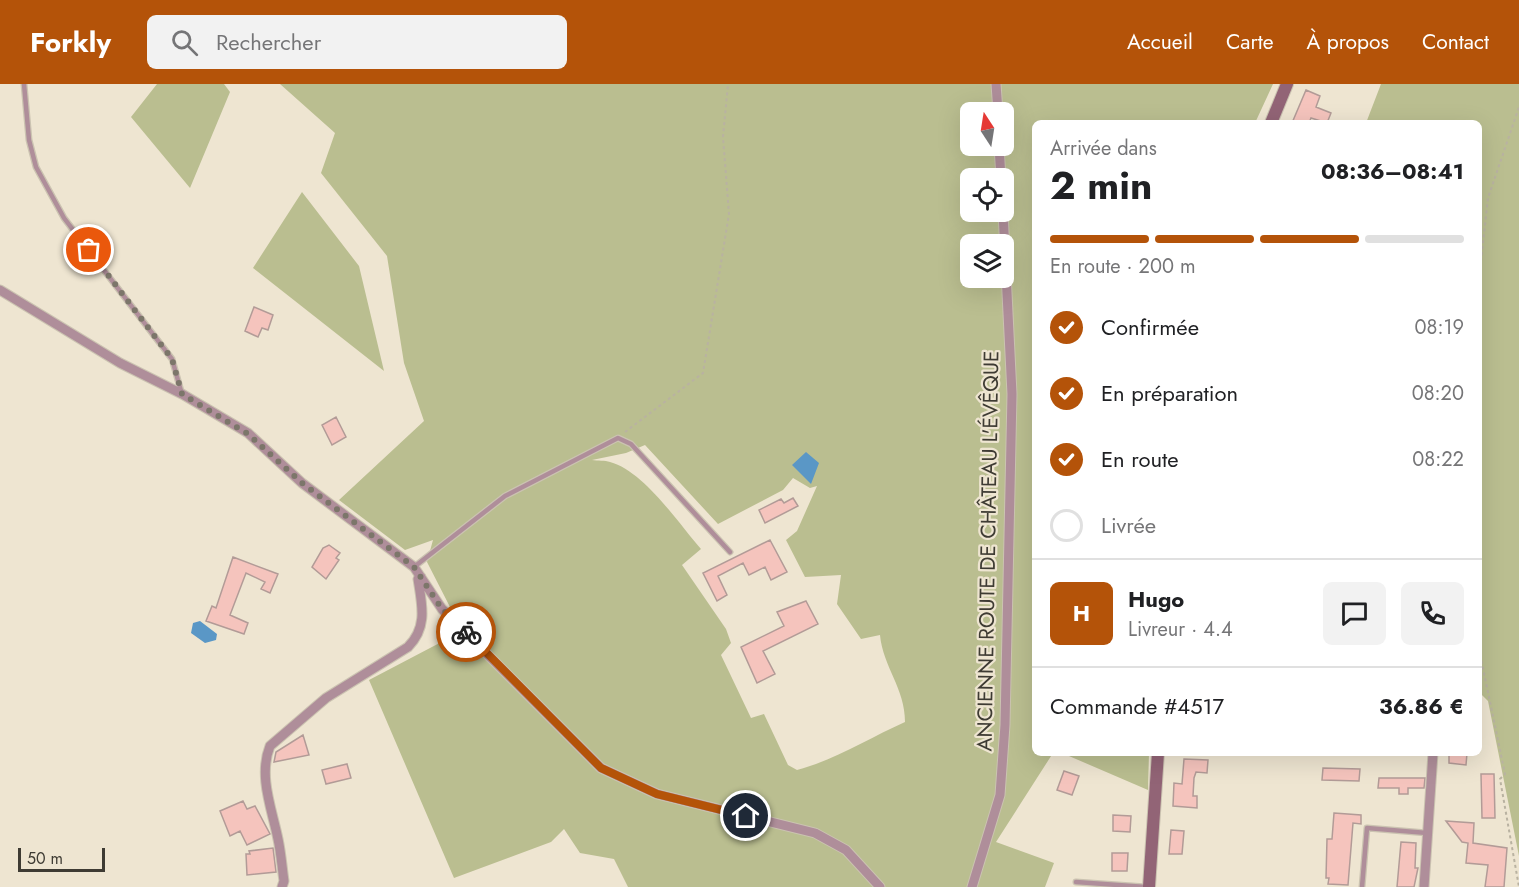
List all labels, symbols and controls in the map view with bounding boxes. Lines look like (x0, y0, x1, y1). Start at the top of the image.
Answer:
search box (147, 15, 567, 69)
text: Forkly (30, 22, 111, 63)
icon: search (168, 26, 201, 59)
text: Rechercher (216, 26, 321, 58)
text: Accueil (1127, 27, 1193, 57)
text: Carte (1226, 27, 1274, 57)
text: À propos (1307, 27, 1389, 57)
text: Contact (1422, 27, 1489, 57)
north arrow (960, 102, 1014, 156)
map controls (960, 102, 1014, 288)
text: Arrivée dans (1050, 134, 1157, 163)
text: 08:36–08:41 (1321, 155, 1464, 187)
text: 2 min (1050, 157, 1152, 214)
button: locate (960, 168, 1014, 222)
pin (63, 224, 114, 275)
icon: bag (72, 233, 105, 266)
button: layers (960, 234, 1014, 288)
text: En route · 200 m (1050, 252, 1196, 281)
icon: check (1050, 311, 1083, 344)
text: Confirmée (1101, 311, 1199, 343)
text: 08:19 (1415, 313, 1464, 342)
street label: ANCIENNE ROUTE DE CHÂTEAU L'ÉVÊQUE (970, 350, 1006, 752)
icon: check (1050, 377, 1083, 410)
text: En préparation (1101, 377, 1238, 409)
text: 08:20 (1412, 379, 1464, 408)
icon: check (1050, 443, 1083, 476)
text: En route (1101, 443, 1179, 475)
text: 08:22 (1412, 445, 1464, 474)
text: Livrée (1101, 509, 1156, 541)
button: chat (1323, 582, 1386, 645)
button: phone (1401, 582, 1464, 645)
text: Hugo (1128, 583, 1184, 615)
text: H (1073, 597, 1090, 629)
courier (436, 602, 496, 662)
text: Livreur · 4.4 (1128, 615, 1233, 644)
icon: bike (450, 616, 483, 649)
text: Commande #4517 (1050, 690, 1224, 722)
text: 36.86 € (1379, 690, 1464, 722)
pin (720, 790, 771, 841)
icon: home (729, 799, 762, 832)
scale bar (18, 845, 105, 872)
text: 50 m (27, 847, 63, 870)

